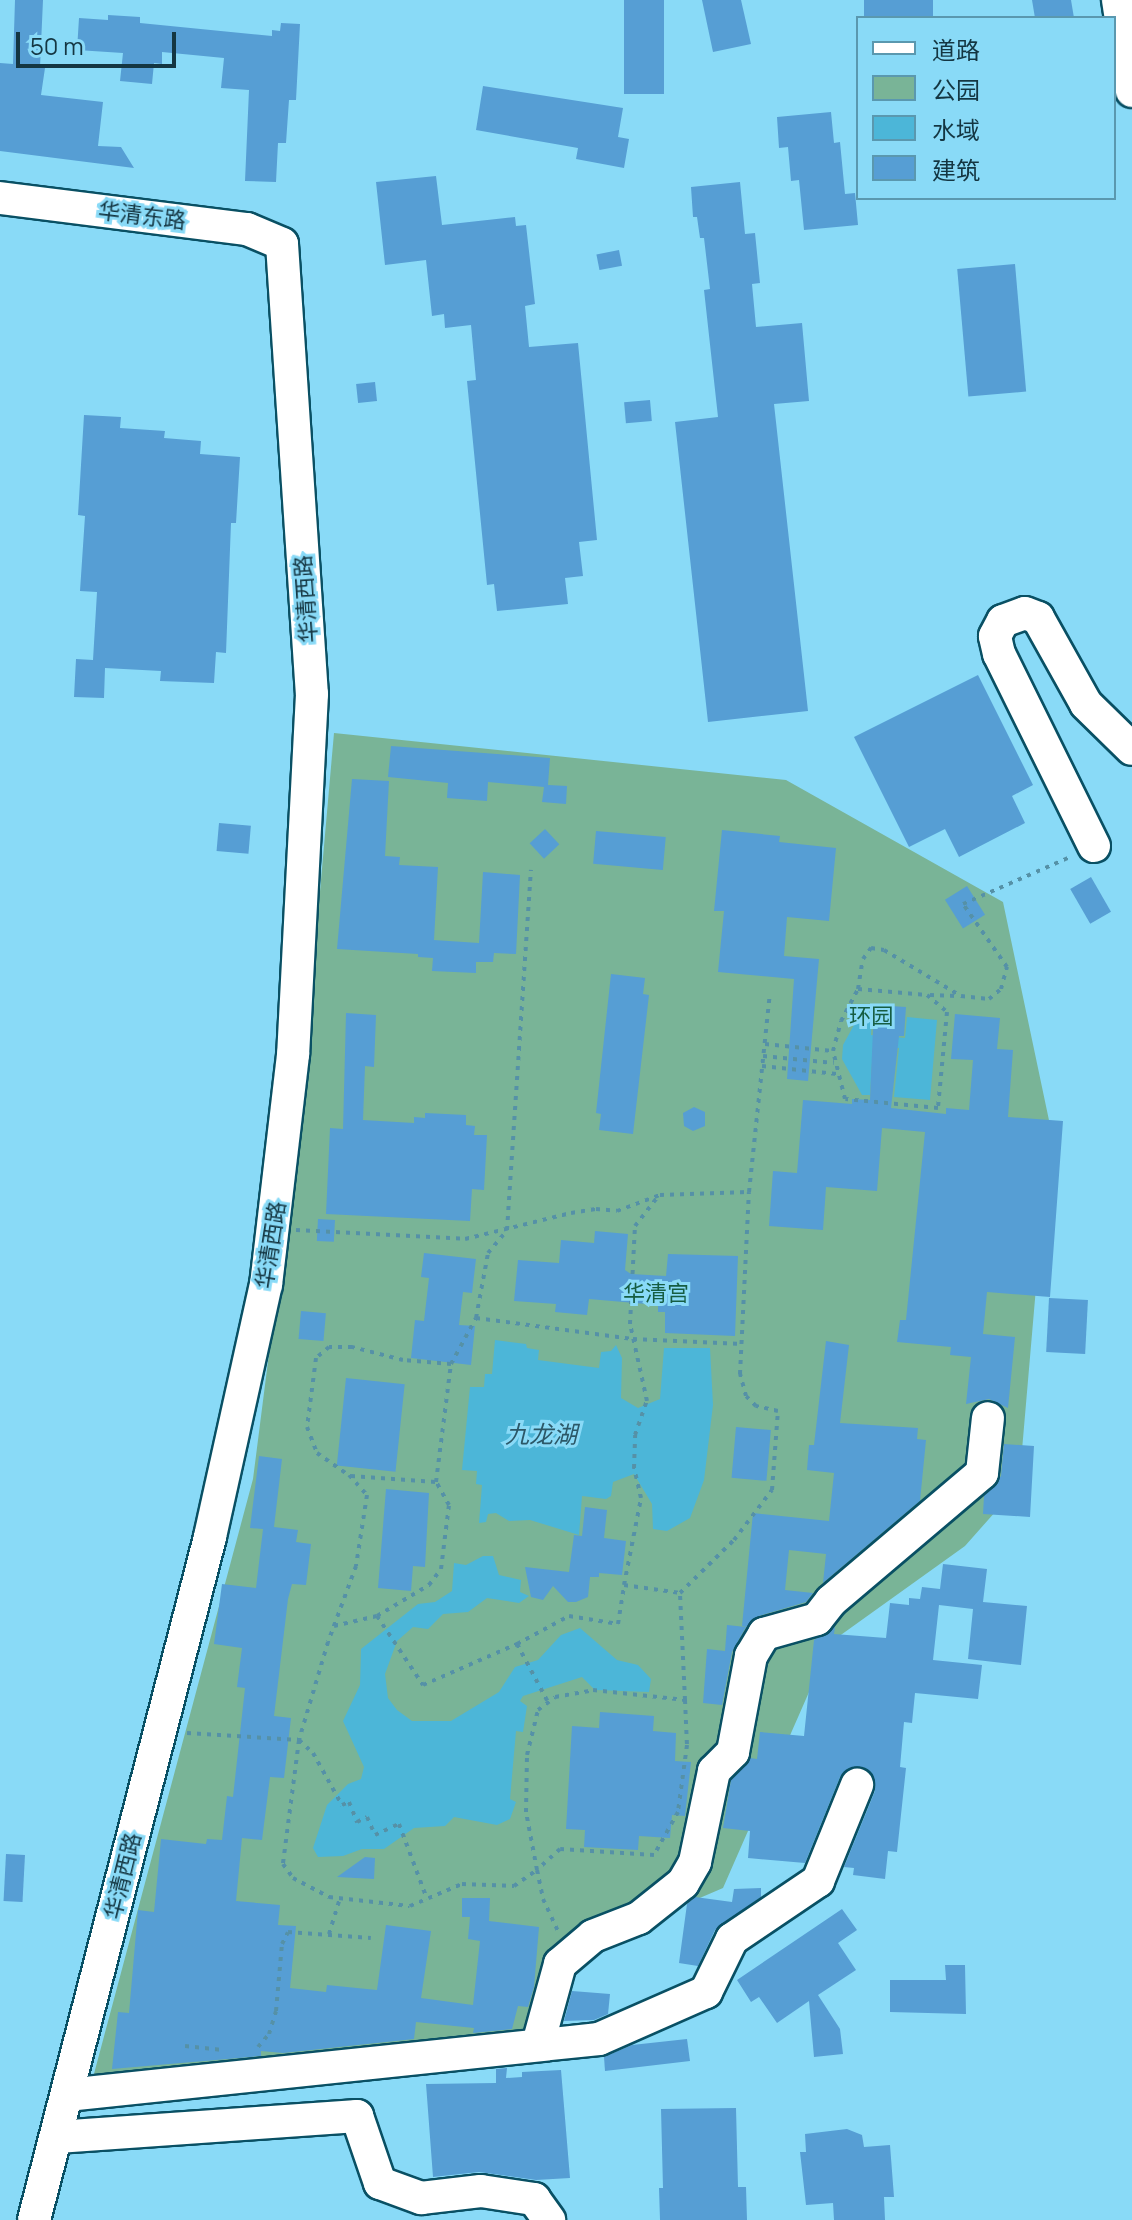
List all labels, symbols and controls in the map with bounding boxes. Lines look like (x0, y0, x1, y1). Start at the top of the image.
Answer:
scale bar (20, 16, 180, 66)
legend (856, 16, 1116, 200)
text: 50 m (30, 29, 84, 62)
text: 道路 (932, 33, 980, 66)
text: 公园 (932, 73, 980, 106)
text: 水域 (932, 113, 980, 146)
text: 建筑 (932, 153, 980, 186)
street label: 华清东路 (97, 198, 187, 234)
street label: 华清西路 (290, 554, 322, 644)
park label: 环园 (849, 1004, 893, 1030)
street label: 华清西路 (251, 1199, 291, 1291)
park label: 华清宫 (623, 1281, 689, 1307)
water label: 九龙湖 (505, 1420, 577, 1448)
street label: 华清西路 (100, 1830, 146, 1922)

